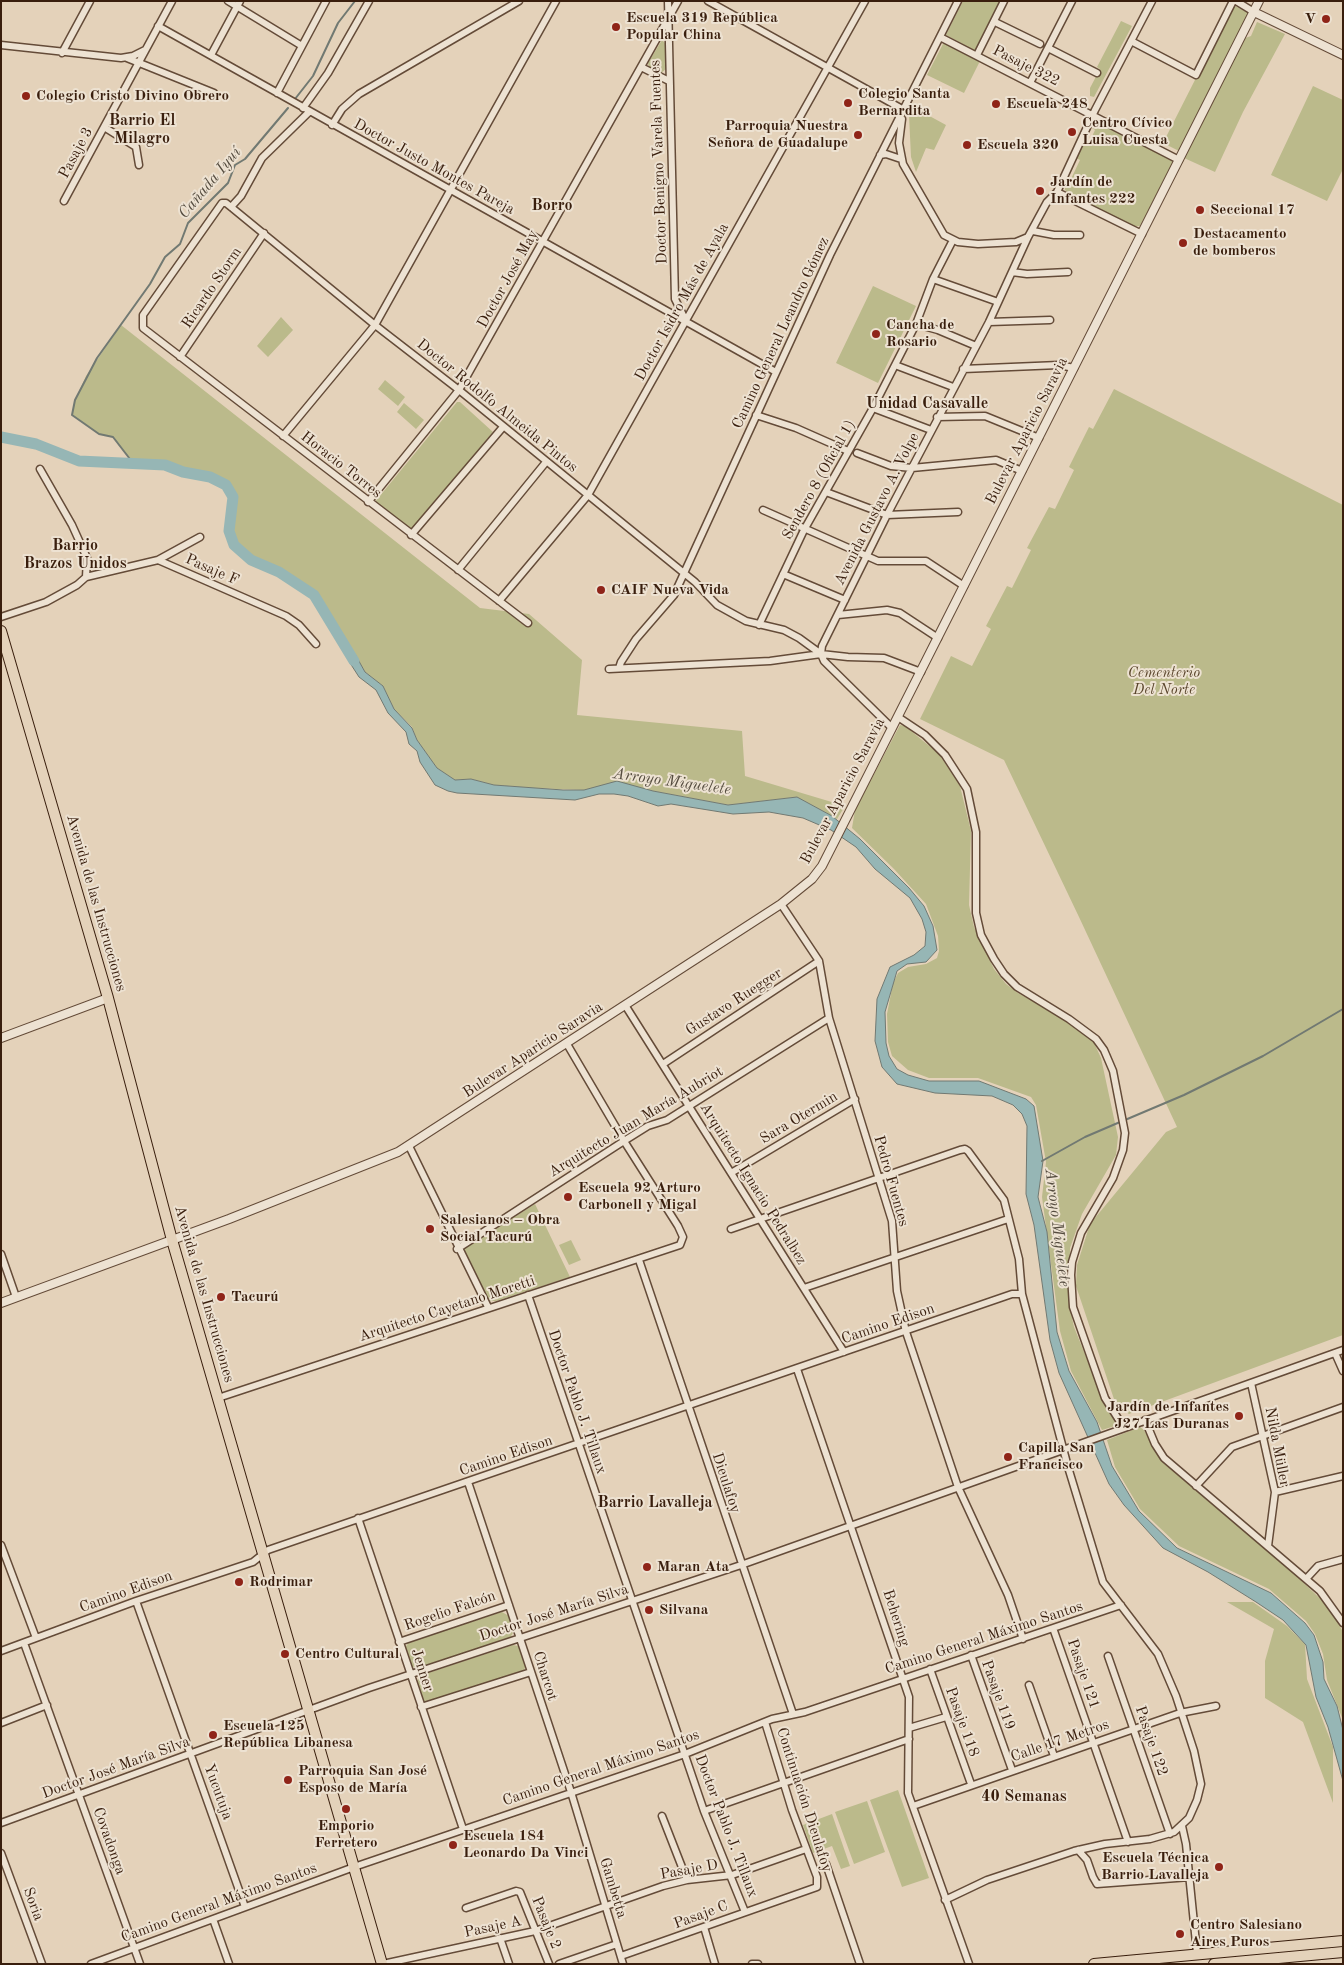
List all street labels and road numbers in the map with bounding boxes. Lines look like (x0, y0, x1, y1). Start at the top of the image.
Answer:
street label: Pasaje 322 (989, 41, 1063, 91)
street label: Doctor Benigno Varela Fuentes (646, 60, 672, 264)
street label: Doctor Justo Montes Pareja (350, 115, 518, 219)
street label: Pasaje 3 (55, 124, 97, 182)
street label: Doctor Isidro Más de Ayala (631, 220, 733, 384)
street label: Doctor José May (474, 227, 542, 331)
street label: Camino General Leandro Gómez (729, 234, 833, 432)
street label: Ricardo Storm (178, 244, 246, 332)
street label: Doctor Rodolfo Almeida Pintos (413, 335, 581, 477)
street label: Bulevar Aparicio Saravia (982, 354, 1072, 508)
street label: Sendero 8 (Oficial 1) (779, 417, 859, 543)
street label: Horacio Torres (297, 428, 385, 502)
street label: Avenida Gustavo A. Volpe (831, 430, 923, 588)
street label: Pasaje F (182, 550, 242, 590)
street label: Bulevar Aparicio Saravia (797, 715, 889, 867)
street label: Avenida de las Instrucciones (62, 812, 130, 994)
street label: Gustavo Ruegger (682, 964, 786, 1040)
street label: Bulevar Aparicio Saravia (460, 998, 606, 1102)
street label: Arquitecto Juan María Aubriot (545, 1063, 727, 1181)
street label: Sara Otermin (757, 1088, 841, 1148)
street label: Arquitecto Ignacio Pedralbez (696, 1100, 810, 1268)
street label: Pedro Fuentes (869, 1133, 913, 1229)
street label: Avenida de las Instrucciones (170, 1203, 238, 1385)
street label: Arquitecto Cayetano Moretti (357, 1272, 537, 1346)
street label: Camino Edison (839, 1300, 937, 1348)
street label: Doctor Pablo J. Tillaux (544, 1327, 610, 1477)
street label: Nilda Müller (1260, 1406, 1294, 1488)
street label: Camino Edison (457, 1432, 555, 1480)
street label: Dieulafoy (708, 1451, 744, 1515)
street label: Camino Edison (77, 1567, 175, 1617)
street label: Doctor José María Silva (477, 1580, 631, 1646)
street label: Rogelio Falcón (402, 1587, 498, 1635)
street label: Behering (878, 1587, 914, 1649)
street label: Camino General Máximo Santos (883, 1597, 1085, 1679)
street label: Pasaje 121 (1063, 1637, 1103, 1711)
street label: Jenner (407, 1646, 437, 1694)
street label: Charcot (529, 1649, 561, 1703)
street label: Pasaje 119 (977, 1658, 1019, 1732)
street label: Pasaje 118 (941, 1685, 983, 1759)
street label: Pasaje 122 (1131, 1704, 1171, 1778)
street label: Calle 17 Metros (1008, 1716, 1112, 1766)
street label: Continuación Dieulafoy (772, 1725, 836, 1875)
street label: Camino General Máximo Santos (500, 1726, 702, 1810)
street label: Doctor José María Silva (40, 1733, 192, 1803)
street label: Doctor Pablo J. Tillaux (690, 1752, 762, 1900)
street label: Yucutuja (200, 1761, 236, 1823)
street label: Covadonga (88, 1805, 130, 1877)
street label: Gambetta (595, 1855, 631, 1921)
street label: Pasaje D (659, 1856, 719, 1884)
street label: Camino General Máximo Santos (119, 1859, 319, 1947)
street label: Soria (19, 1885, 47, 1923)
street label: Pasaje 2 (527, 1894, 565, 1952)
street label: Pasaje C (671, 1897, 731, 1933)
street label: Pasaje A (463, 1912, 523, 1942)

